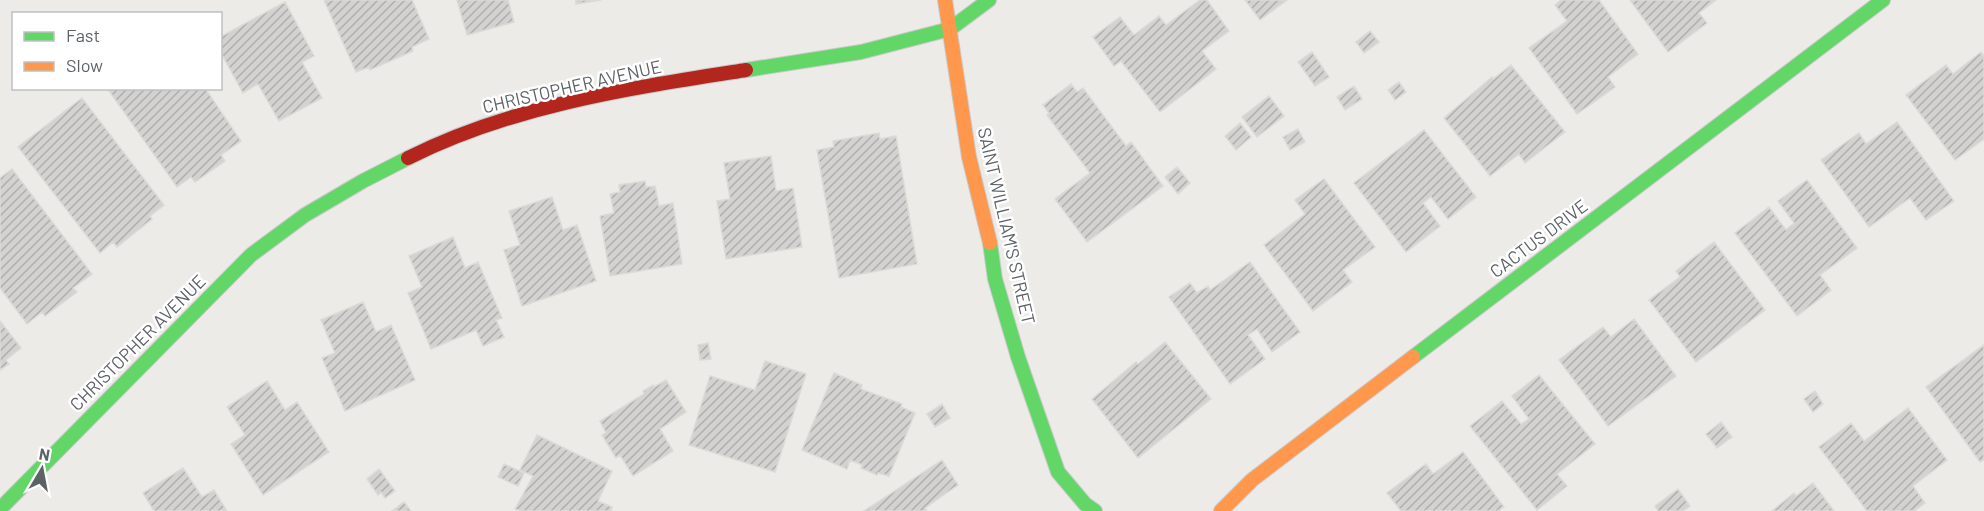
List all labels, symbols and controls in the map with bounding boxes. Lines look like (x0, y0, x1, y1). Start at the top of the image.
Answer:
legend (12, 12, 222, 90)
text: Fast (66, 24, 100, 46)
text: Slow (66, 54, 103, 76)
street label: CHRISTOPHER AVENUE (480, 55, 663, 117)
street label: SAINT WILLIAM'S STREET (974, 125, 1040, 326)
street label: CACTUS DRIVE (1485, 194, 1592, 282)
street label: CHRISTOPHER AVENUE (65, 270, 210, 415)
north arrow (12, 439, 72, 499)
text: N (38, 443, 52, 464)

